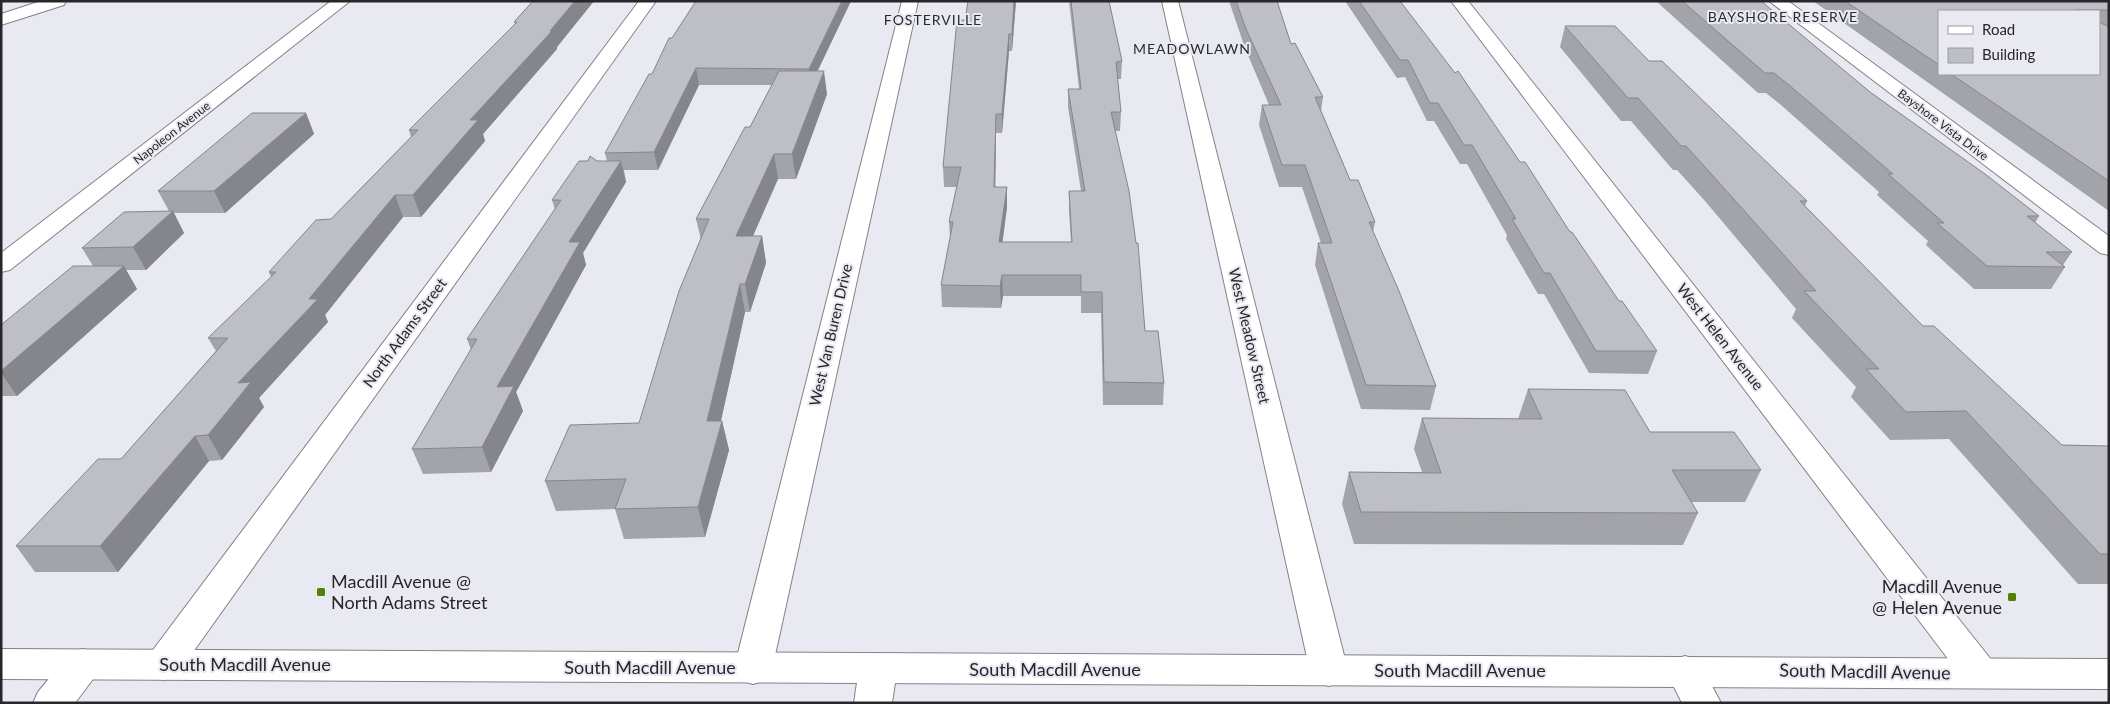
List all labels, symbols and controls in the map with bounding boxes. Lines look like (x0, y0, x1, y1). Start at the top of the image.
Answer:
district label: BAYSHORE RESERVE (1708, 8, 1858, 25)
legend (1938, 10, 2100, 75)
district label: FOSTERVILLE (884, 11, 982, 28)
text: Road (1982, 20, 2015, 38)
district label: MEADOWLAWN (1133, 40, 1251, 57)
text: Building (1982, 45, 2035, 63)
street label: Bayshore Vista Drive (1895, 86, 1992, 164)
street label: Napoleon Avenue (130, 98, 213, 167)
street label: West Van Buren Drive (805, 262, 855, 408)
street label: West Meadow Street (1226, 266, 1275, 406)
street label: North Adams Street (359, 274, 450, 390)
street label: West Helen Avenue (1674, 280, 1768, 393)
place label: Macdill Avenue @ North Adams Street (331, 570, 488, 613)
place label: Macdill Avenue @ Helen Avenue (1872, 575, 2002, 618)
marker: Macdill Avenue @ North Adams Street (315, 586, 327, 598)
marker: Macdill Avenue @ Helen Avenue (2006, 591, 2018, 603)
street label: South Macdill Avenue (159, 653, 331, 675)
street label: South Macdill Avenue (564, 656, 736, 678)
street label: South Macdill Avenue (969, 658, 1141, 680)
street label: South Macdill Avenue (1374, 659, 1546, 681)
street label: South Macdill Avenue (1779, 659, 1951, 683)

